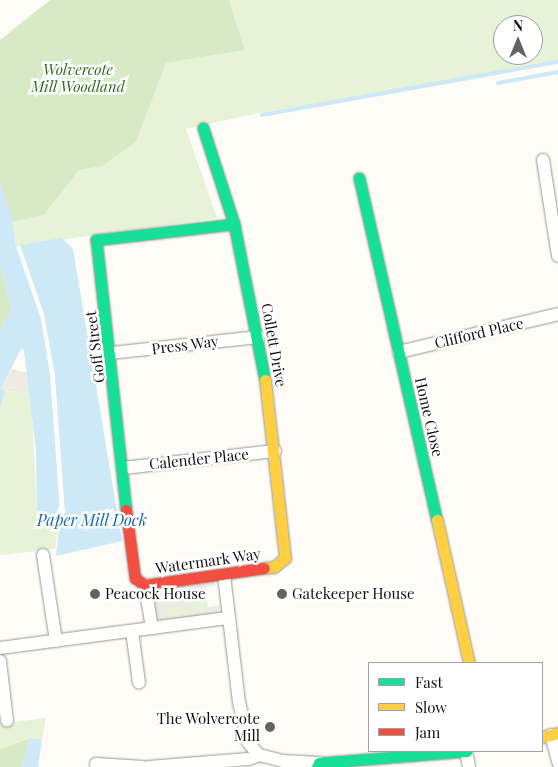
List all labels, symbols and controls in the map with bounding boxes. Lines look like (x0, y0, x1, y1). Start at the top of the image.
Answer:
north arrow (493, 15, 543, 65)
text: N (513, 16, 523, 35)
park label: Wolvercote Mill Woodland (31, 60, 125, 95)
street label: Collett Drive (258, 302, 290, 388)
street label: Goff Street (82, 310, 108, 384)
street label: Clifford Place (433, 314, 525, 352)
street label: Press Way (150, 332, 220, 358)
street label: Home Close (411, 376, 447, 458)
street label: Calender Place (148, 445, 250, 473)
water label: Paper Mill Dock (37, 510, 147, 530)
street label: Watermark Way (154, 545, 262, 577)
place label: Peacock House (105, 585, 206, 603)
place label: Gatekeeper House (292, 585, 415, 603)
marker: Peacock House (89, 588, 101, 600)
marker: Gatekeeper House (276, 588, 288, 600)
legend (368, 662, 543, 752)
text: Fast (415, 672, 443, 692)
text: Slow (415, 697, 447, 717)
place label: The Wolvercote Mill (156, 709, 260, 744)
marker: The Wolvercote Mill (264, 721, 276, 733)
text: Jam (415, 722, 440, 742)

